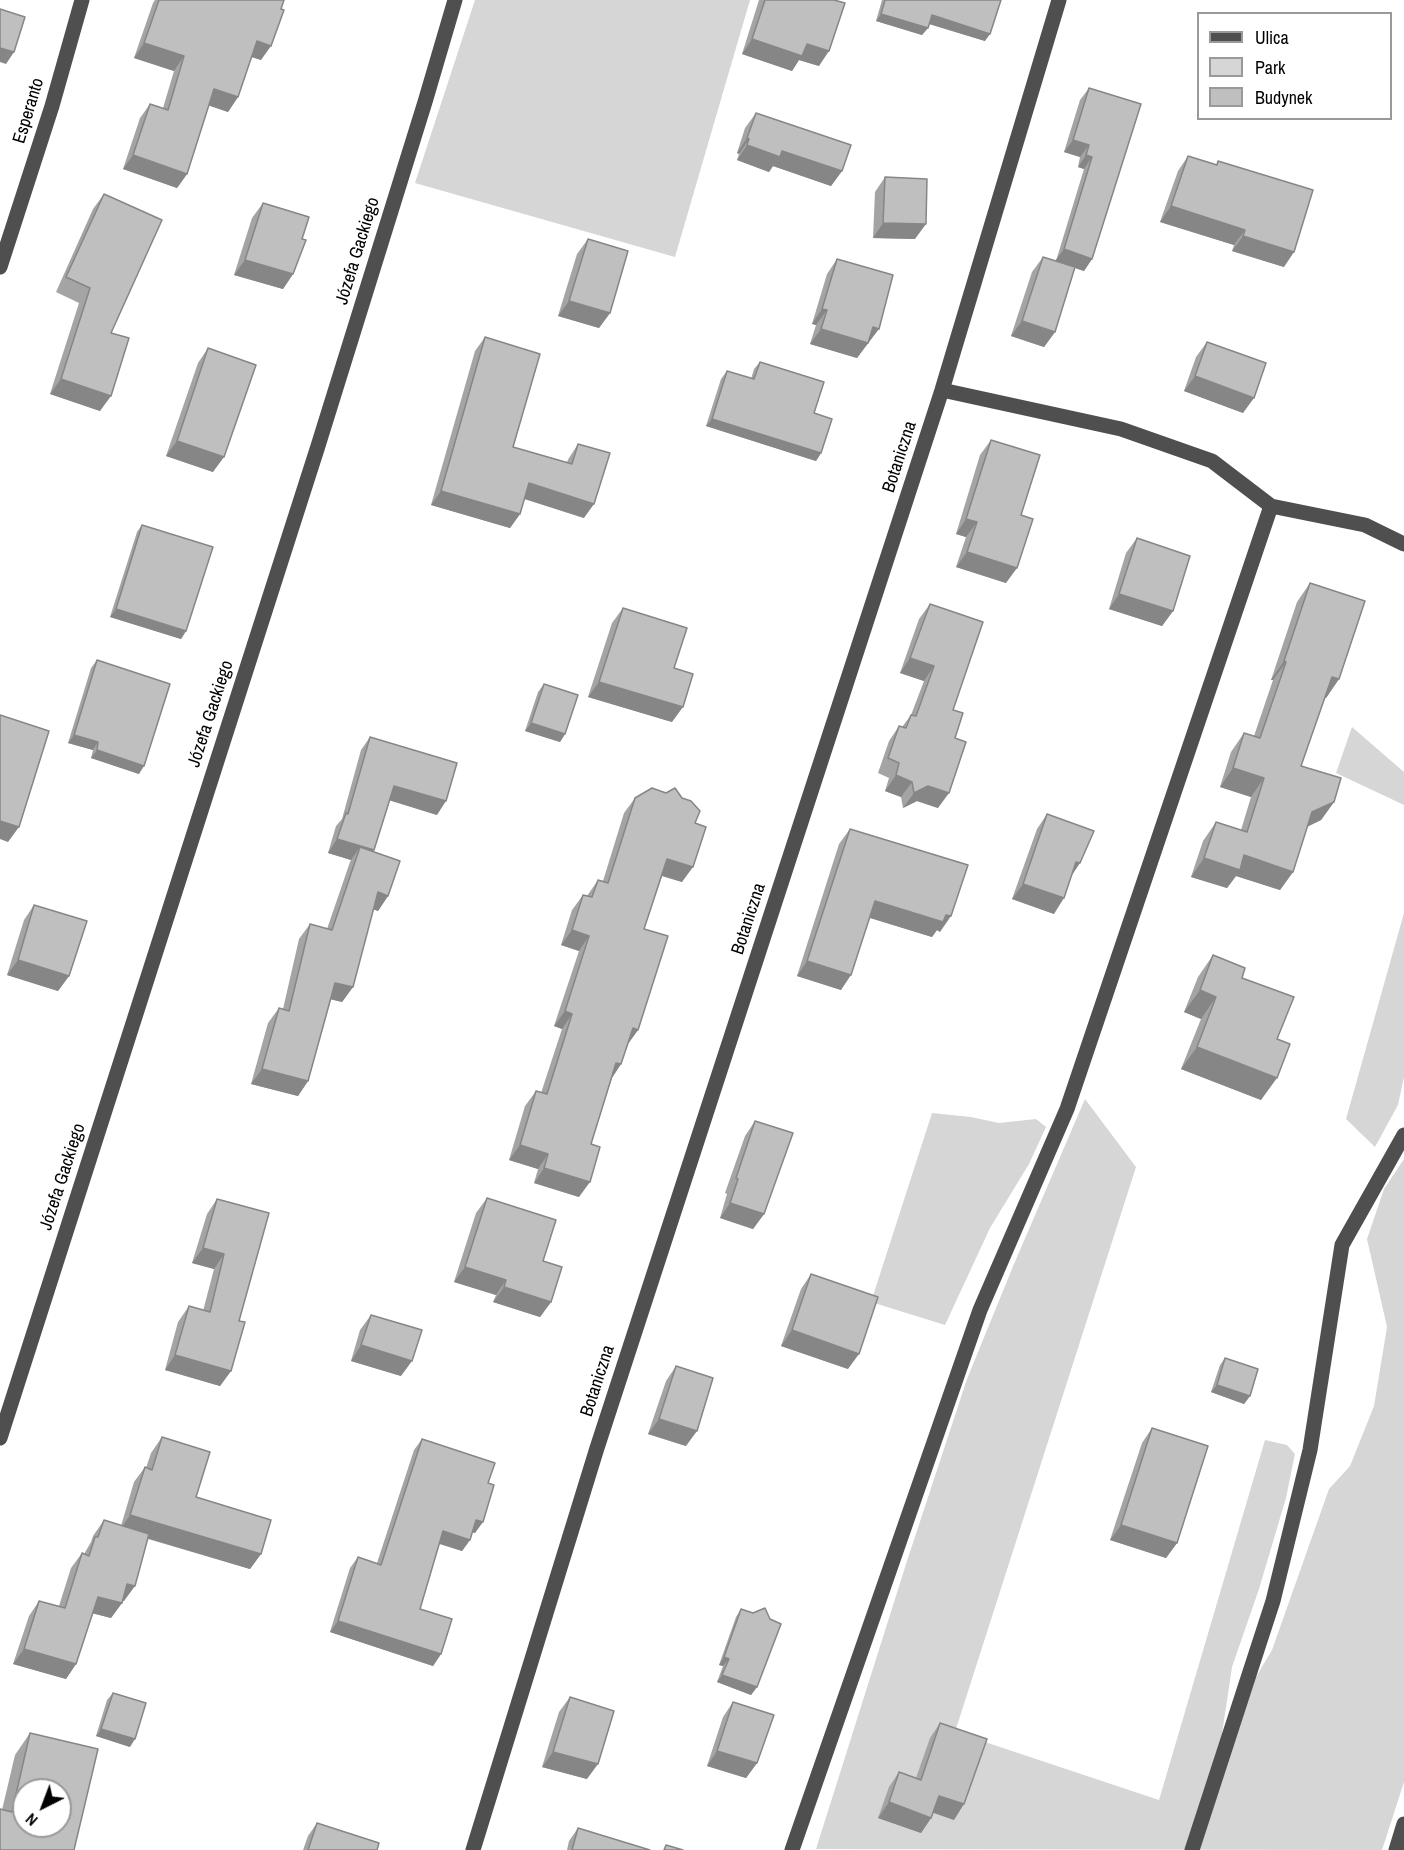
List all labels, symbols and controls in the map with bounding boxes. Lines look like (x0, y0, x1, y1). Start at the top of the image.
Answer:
legend (1197, 12, 1392, 120)
text: Ulica (1255, 25, 1289, 50)
text: Park (1255, 55, 1285, 80)
street label: Esperanto (9, 76, 49, 146)
text: Budynek (1255, 85, 1312, 110)
street label: Józefa Gackiego (331, 195, 385, 307)
street label: Botaniczna (878, 419, 922, 495)
street label: Józefa Gackiego (184, 658, 238, 770)
street label: Botaniczna (727, 881, 771, 957)
street label: Józefa Gackiego (36, 1121, 90, 1233)
street label: Botaniczna (576, 1343, 620, 1419)
north arrow (12, 1778, 72, 1838)
text: N (20, 1809, 42, 1831)

